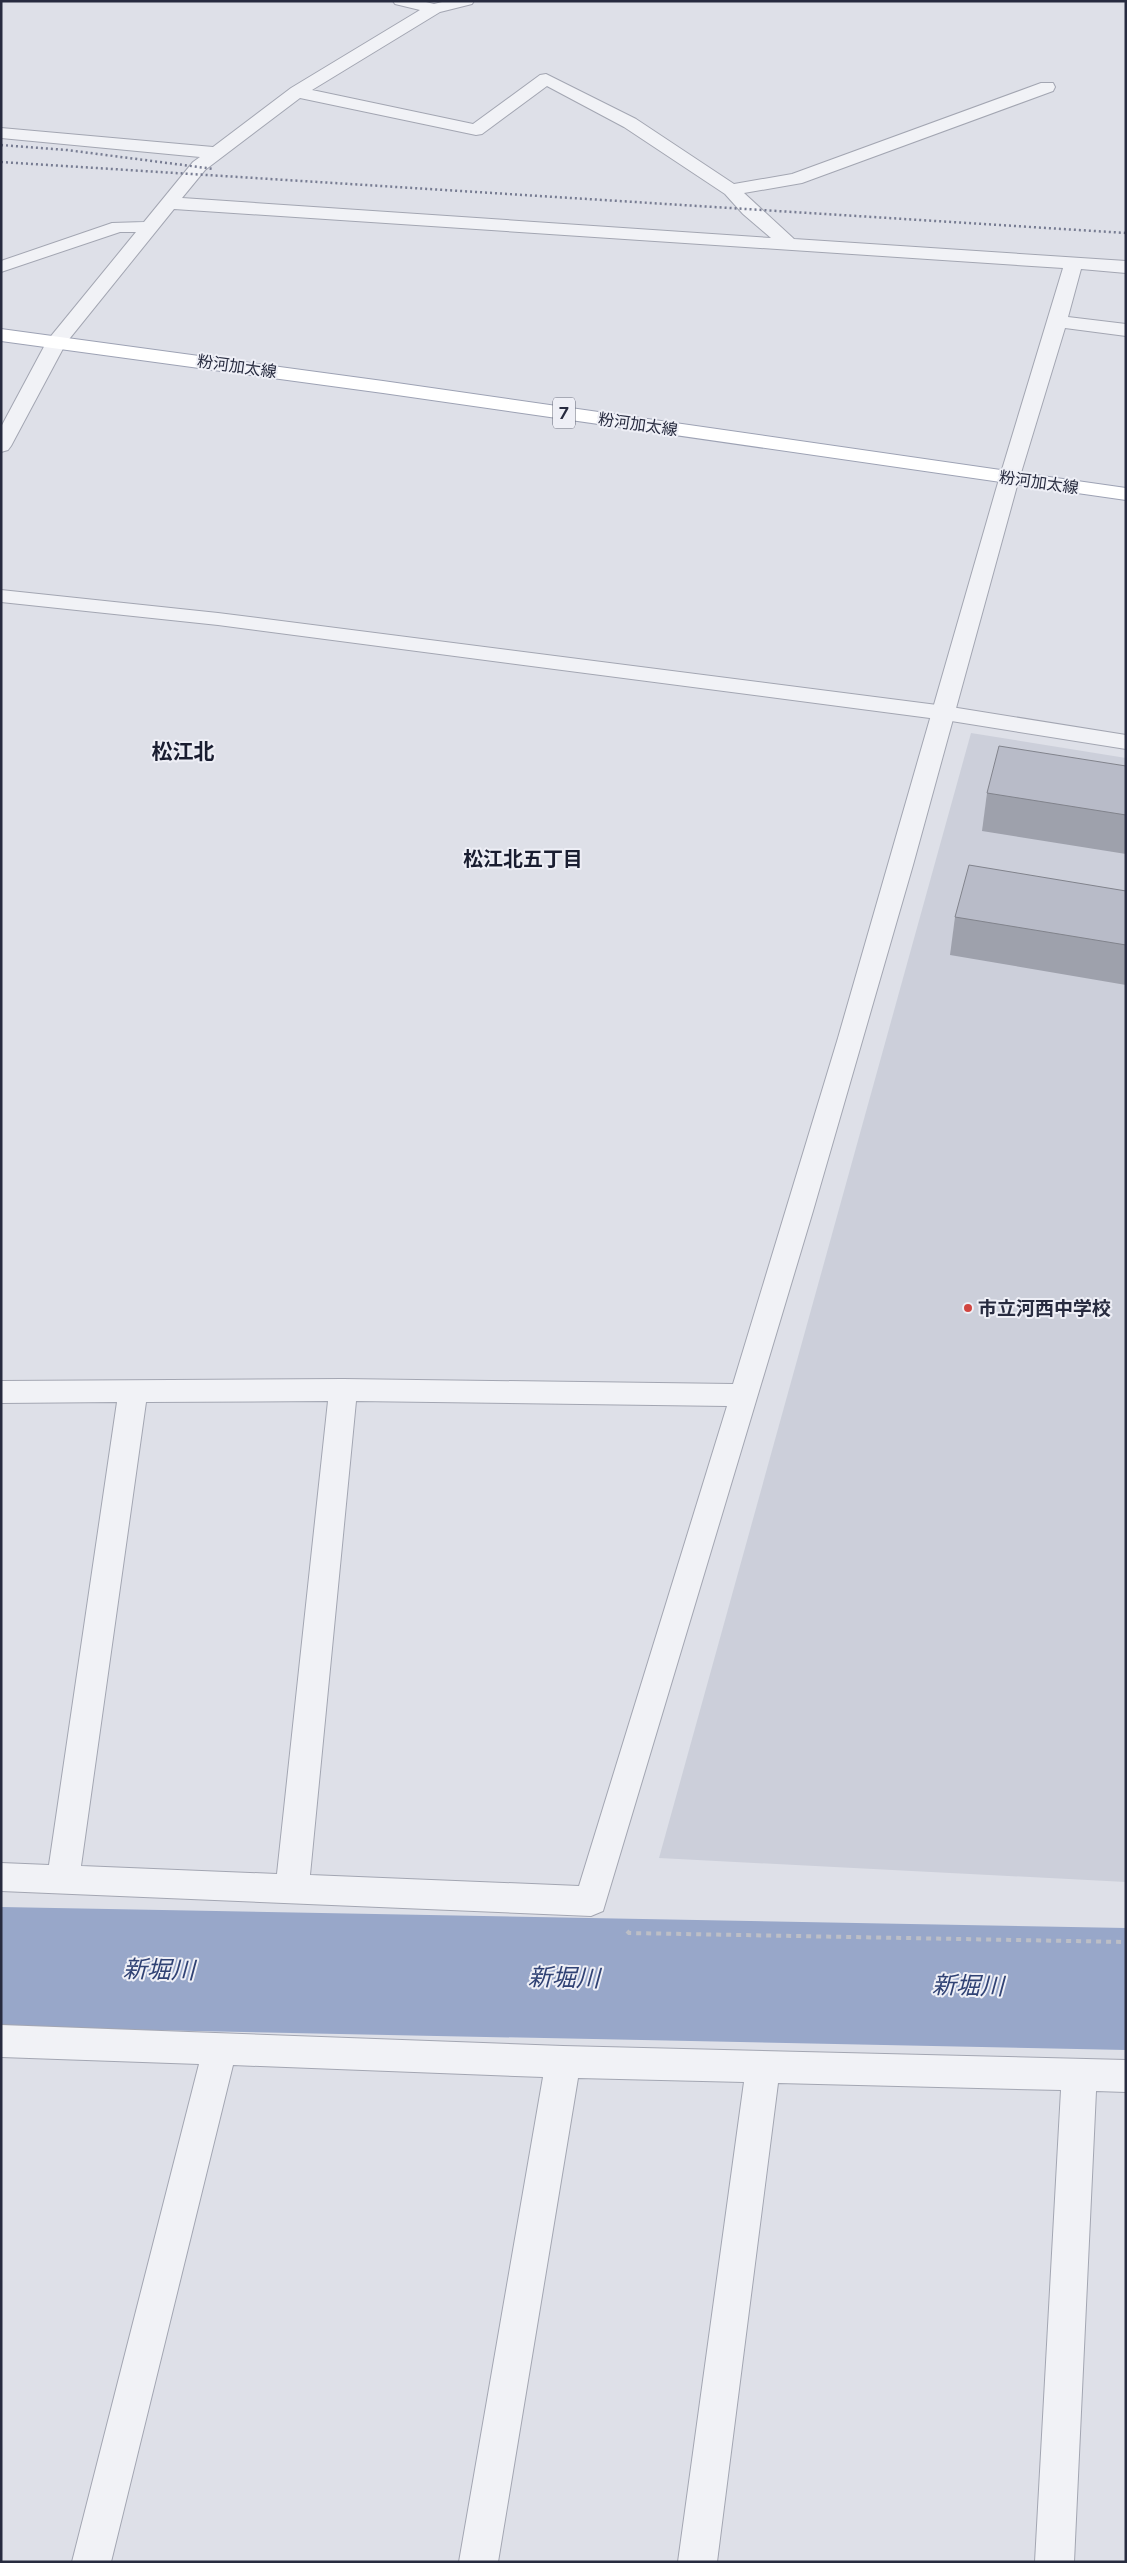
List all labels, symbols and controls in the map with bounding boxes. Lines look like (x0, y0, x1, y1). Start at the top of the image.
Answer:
street label: 粉河加太線 (196, 351, 278, 381)
road number: 7 (553, 398, 575, 428)
street label: 粉河加太線 (597, 409, 679, 439)
street label: 粉河加太線 (998, 467, 1080, 497)
district label: 松江北 (152, 738, 215, 764)
district label: 松江北五丁目 (463, 846, 583, 871)
place label: 市立河西中学校 (978, 1296, 1111, 1320)
marker: 市立河西中学校 (962, 1302, 974, 1314)
water label: 新堀川 (123, 1953, 198, 1985)
water label: 新堀川 (528, 1961, 603, 1993)
water label: 新堀川 (932, 1969, 1007, 2001)

